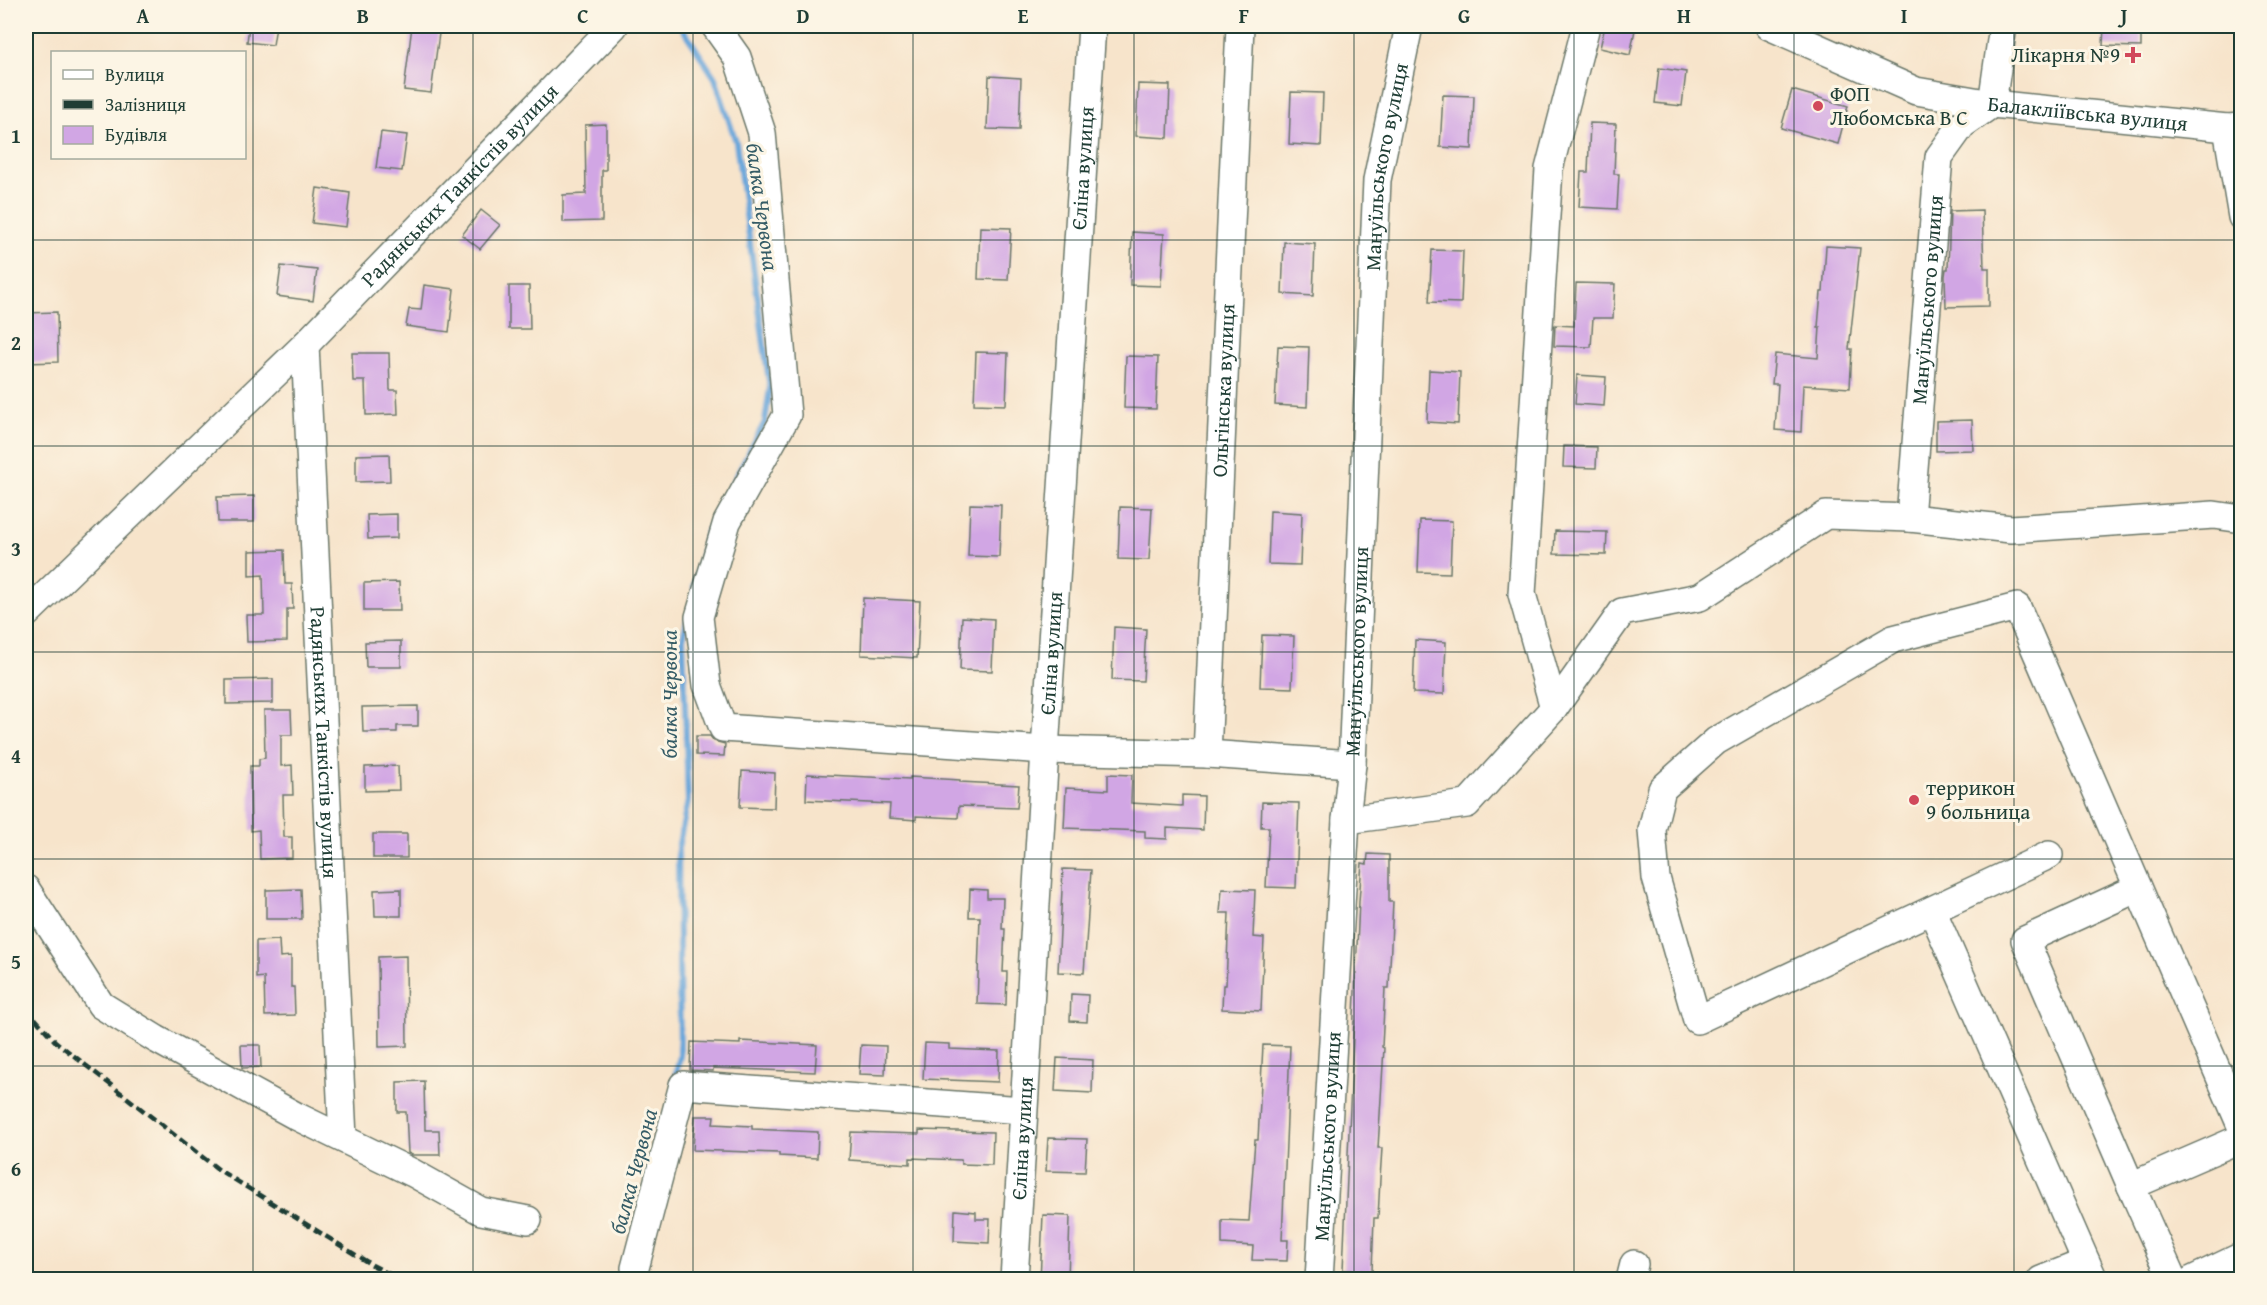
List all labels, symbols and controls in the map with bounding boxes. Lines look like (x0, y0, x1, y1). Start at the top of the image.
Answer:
text: A (137, 1, 150, 30)
text: B (357, 1, 369, 30)
text: C (577, 1, 589, 30)
text: D (796, 1, 810, 30)
text: E (1018, 1, 1029, 30)
text: F (1239, 1, 1249, 30)
text: G (1458, 1, 1470, 30)
text: H (1677, 1, 1691, 30)
text: I (1901, 1, 1907, 30)
text: J (2118, 1, 2128, 30)
place label: Лікарня №9 (2011, 39, 2120, 70)
marker: Лікарня №9 (2124, 46, 2142, 64)
legend (51, 51, 246, 159)
street label: Мануїльського вулиця (1357, 60, 1416, 271)
text: Вулиця (105, 61, 164, 88)
street label: Радянських Танкістів вулиця (354, 76, 566, 293)
place label: ФОП Любомська В С (1830, 78, 1968, 133)
street label: Балакліївська вулиця (1986, 88, 2190, 139)
text: Залізниця (105, 91, 186, 118)
marker: ФОП Любомська В С (1811, 99, 1825, 113)
street label: Єліна вулиця (1063, 105, 1102, 231)
text: 1 (11, 121, 21, 150)
text: Будівля (105, 121, 167, 148)
water label: балка Червона (738, 141, 788, 273)
street label: Мануїльського вулиця (1903, 193, 1951, 406)
street label: Ольгінська вулиця (1204, 303, 1242, 478)
text: 2 (11, 328, 21, 357)
text: 3 (11, 534, 21, 563)
street label: Мануїльського вулиця (1336, 545, 1376, 757)
street label: Єліна вулиця (1031, 590, 1070, 716)
street label: Радянських Танкістів вулиця (303, 606, 347, 880)
water label: балка Червона (653, 630, 685, 758)
text: 4 (11, 741, 21, 770)
place label: террикон 9 больница (1926, 772, 2030, 827)
marker: террикон 9 больница (1907, 793, 1921, 807)
text: 5 (11, 947, 21, 976)
street label: Мануїльського вулиця (1305, 1030, 1349, 1242)
street label: Єліна вулиця (1003, 1075, 1041, 1201)
water label: балка Червона (601, 1105, 665, 1237)
text: 6 (11, 1154, 21, 1183)

